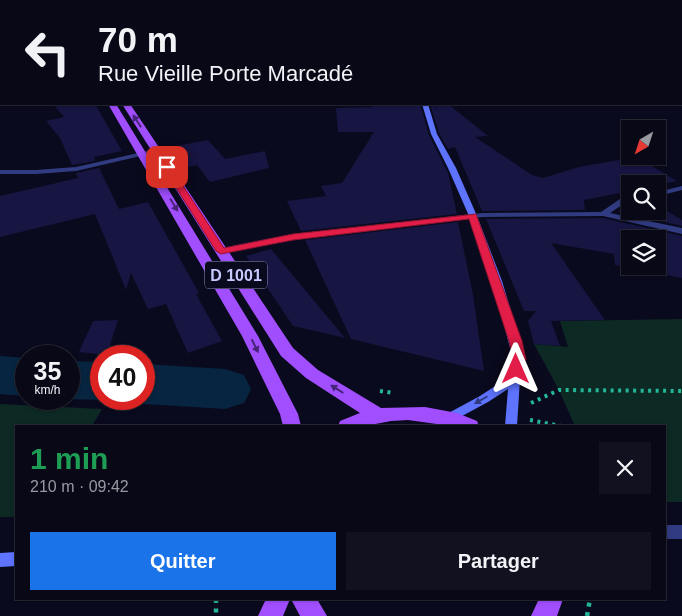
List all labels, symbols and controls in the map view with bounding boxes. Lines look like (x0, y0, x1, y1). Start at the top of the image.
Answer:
icon: left (15, 20, 80, 85)
text: 70 m (98, 20, 178, 59)
text: Rue Vieille Porte Marcadé (98, 61, 353, 86)
one-way arrow (132, 114, 142, 128)
north arrow (621, 120, 666, 165)
map controls (621, 120, 666, 275)
pin (146, 146, 188, 188)
icon: arrive (153, 153, 181, 181)
button: search (621, 175, 666, 220)
one-way arrow (169, 199, 178, 212)
button: layers (621, 230, 666, 275)
road number: D 1001 (205, 262, 267, 288)
one-way arrow (251, 339, 259, 353)
position arrow (489, 342, 541, 394)
speed limit sign: 40 (90, 345, 155, 410)
text: 35 (34, 357, 61, 385)
text: km/h (34, 383, 61, 397)
one-way arrow (330, 384, 343, 394)
one-way arrow (475, 396, 488, 405)
text: 1 min (30, 442, 108, 475)
button: close (599, 442, 651, 494)
text: 210 m · 09:42 (30, 478, 129, 495)
button: Quitter (30, 532, 336, 590)
button: Partager (346, 532, 651, 590)

